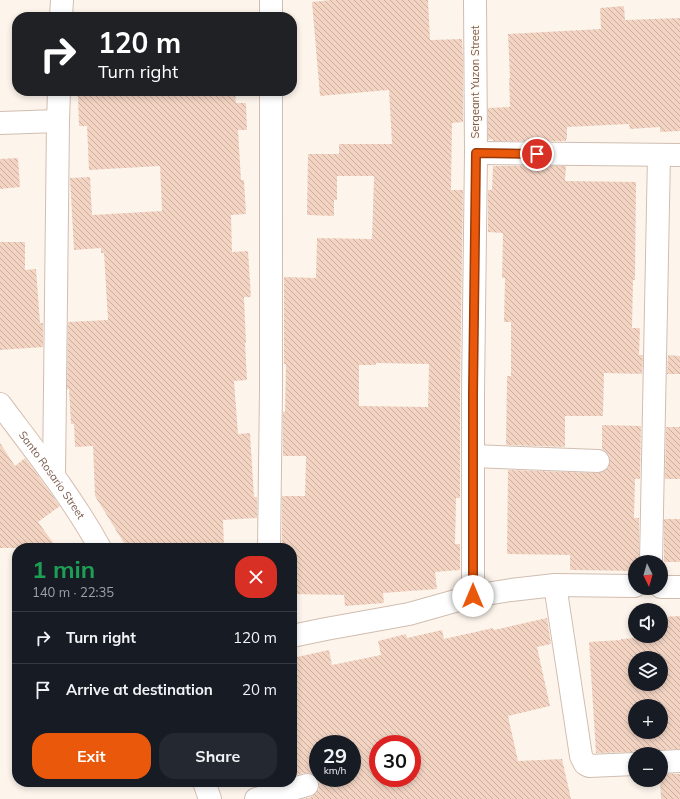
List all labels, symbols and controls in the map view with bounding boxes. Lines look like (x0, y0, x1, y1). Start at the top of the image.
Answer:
text: 120 m (98, 25, 181, 60)
street label: Sergeant Yuzon Street (468, 25, 482, 139)
icon: right (32, 28, 84, 80)
text: Turn right (98, 60, 178, 83)
pin (520, 137, 554, 171)
icon: arrive (526, 143, 548, 165)
street label: Santo Rosario Street (16, 428, 88, 522)
text: 1 min (32, 554, 95, 584)
north arrow (628, 555, 668, 595)
map controls (628, 555, 668, 787)
button: close (235, 556, 277, 598)
position arrow (452, 575, 494, 617)
text: 140 m · 22:35 (32, 584, 114, 600)
button: sound (628, 603, 668, 643)
icon: right (32, 627, 54, 649)
text: Turn right (66, 628, 136, 647)
text: 120 m (233, 628, 277, 647)
button: layers (628, 651, 668, 691)
icon: arrive (32, 679, 54, 701)
text: Arrive at destination (66, 680, 213, 699)
text: 20 m (242, 680, 277, 699)
button: + (628, 699, 668, 739)
button: Exit (32, 733, 151, 779)
button: Share (159, 733, 277, 779)
speed limit sign: 30 (369, 735, 421, 787)
text: 29 (323, 743, 347, 768)
button: − (628, 747, 668, 787)
text: km/h (324, 764, 346, 777)

